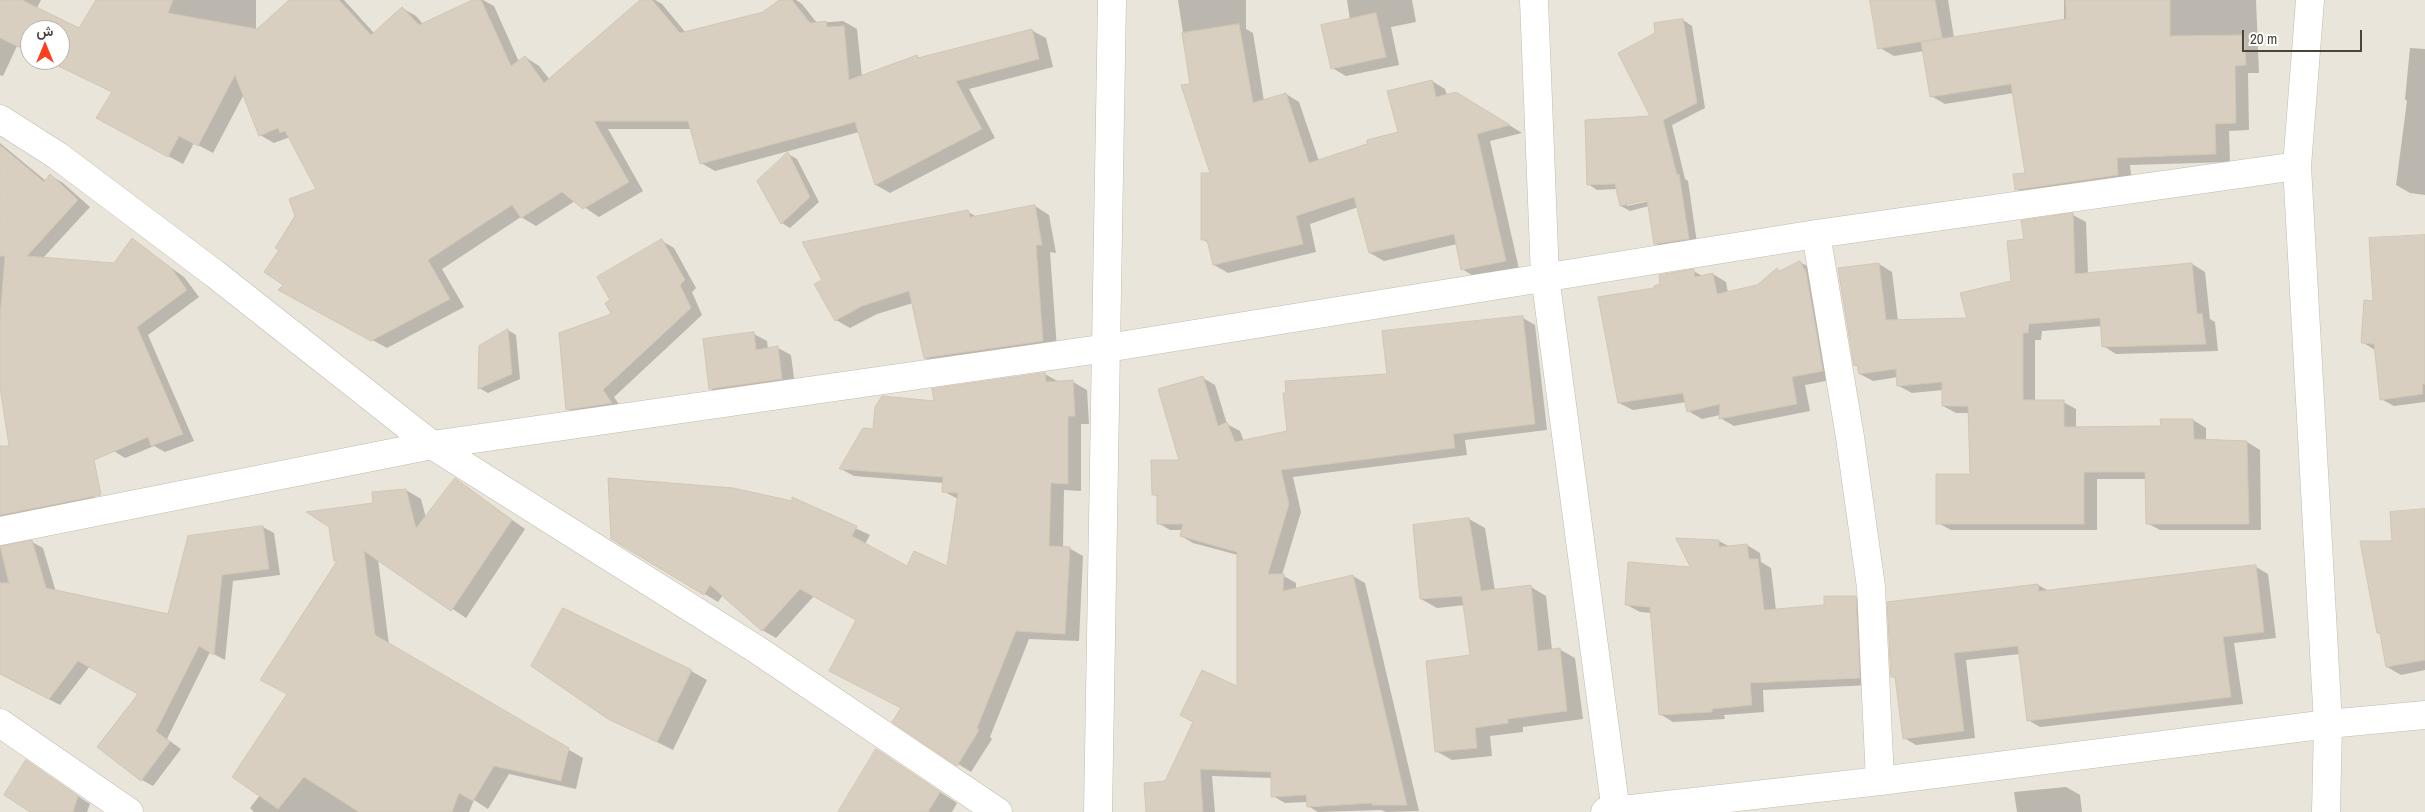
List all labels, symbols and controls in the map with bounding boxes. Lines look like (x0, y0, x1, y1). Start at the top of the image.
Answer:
north arrow (20, 20, 70, 70)
scale bar (2245, 20, 2365, 52)
text: ش (37, 22, 53, 40)
text: 20 m (2250, 28, 2277, 49)

